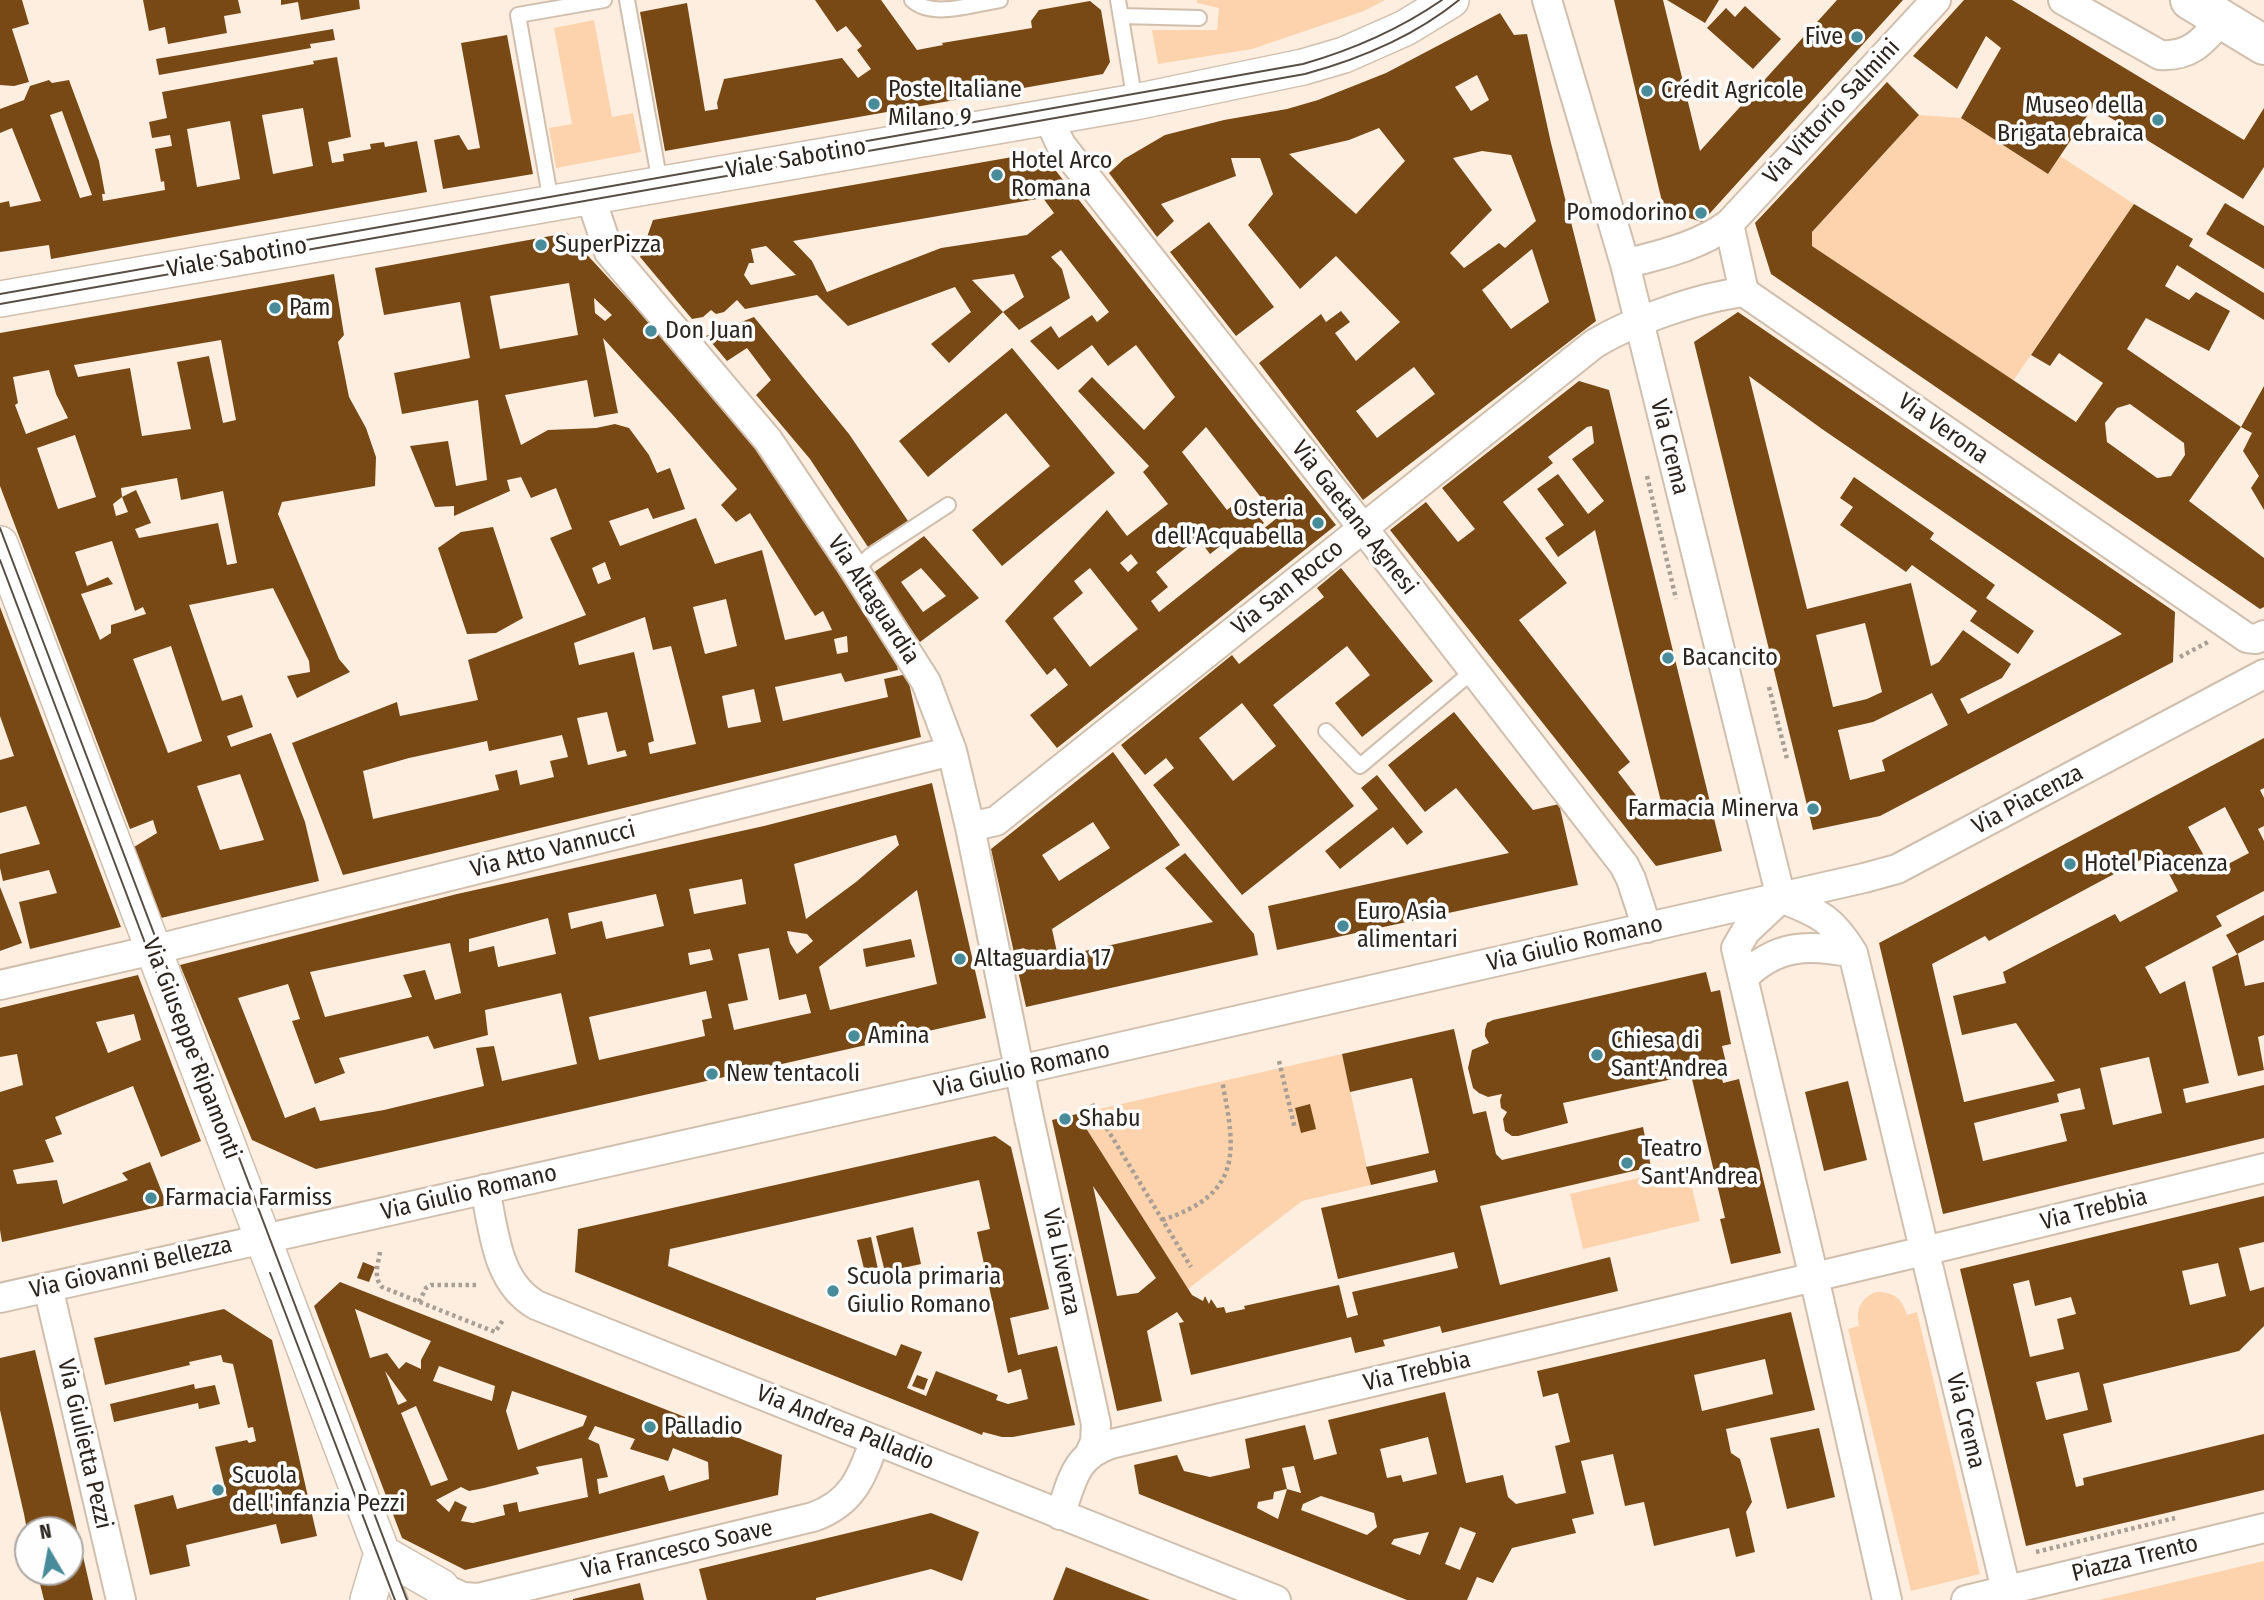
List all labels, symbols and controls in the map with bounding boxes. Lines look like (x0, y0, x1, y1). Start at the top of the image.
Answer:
place label: Five (1805, 23, 1843, 51)
marker: Five (1849, 29, 1865, 45)
street label: Via Vittorio Salmini (1758, 34, 1906, 190)
place label: Poste Italiane Milano 9 (888, 76, 1022, 132)
place label: Crédit Agricole (1661, 77, 1804, 105)
marker: Crédit Agricole (1639, 83, 1655, 99)
place label: Museo della Brigata ebraica (1997, 92, 2144, 148)
marker: Poste Italiane Milano 9 (866, 96, 882, 112)
marker: Museo della Brigata ebraica (2150, 112, 2166, 128)
street label: Viale Sabotino (724, 133, 868, 185)
place label: Hotel Arco Romana (1011, 147, 1112, 203)
marker: Hotel Arco Romana (989, 167, 1005, 183)
place label: Pomodorino (1566, 199, 1687, 227)
marker: Pomodorino (1693, 205, 1709, 221)
place label: SuperPizza (555, 231, 661, 259)
street label: Viale Sabotino (165, 232, 309, 284)
marker: SuperPizza (533, 237, 549, 253)
place label: Pam (289, 294, 331, 322)
marker: Pam (267, 300, 283, 316)
place label: Don Juan (665, 317, 753, 345)
marker: Don Juan (643, 323, 659, 339)
street label: Via Verona (1892, 387, 1994, 471)
street label: Via Crema (1643, 396, 1695, 498)
street label: Via Gaetana Agnesi (1285, 435, 1423, 601)
place label: Osteria dell'Acquabella (1154, 495, 1304, 551)
marker: Osteria dell'Acquabella (1310, 515, 1326, 531)
street label: Via Altaguardia (821, 530, 925, 670)
street label: Via San Rocco (1226, 534, 1350, 642)
place label: Bacancito (1682, 644, 1778, 672)
marker: Bacancito (1660, 650, 1676, 666)
street label: Via Piacenza (1968, 759, 2088, 841)
place label: Farmacia Minerva (1628, 795, 1799, 823)
marker: Farmacia Minerva (1805, 801, 1821, 817)
street label: Via Atto Vannucci (468, 816, 638, 884)
place label: Hotel Piacenza (2084, 850, 2228, 878)
marker: Hotel Piacenza (2062, 856, 2078, 872)
place label: Euro Asia alimentari (1357, 898, 1458, 954)
street label: Via Giulio Romano (1484, 910, 1666, 978)
marker: Euro Asia alimentari (1335, 918, 1351, 934)
street label: Via Giuseppe Ripamonti (136, 935, 246, 1163)
place label: Altaguardia 17 (974, 945, 1111, 973)
marker: Altaguardia 17 (952, 951, 968, 967)
place label: Amina (868, 1022, 930, 1050)
place label: Chiesa di Sant'Andrea (1611, 1027, 1728, 1083)
marker: Amina (846, 1028, 862, 1044)
street label: Via Giulio Romano (931, 1036, 1113, 1104)
marker: Chiesa di Sant'Andrea (1589, 1047, 1605, 1063)
place label: New tentacoli (726, 1060, 860, 1088)
marker: New tentacoli (704, 1066, 720, 1082)
place label: Shabu (1079, 1105, 1141, 1133)
marker: Shabu (1057, 1111, 1073, 1127)
place label: Teatro Sant'Andrea (1641, 1135, 1758, 1191)
marker: Teatro Sant'Andrea (1619, 1155, 1635, 1171)
street label: Via Giulio Romano (378, 1159, 560, 1227)
street label: Via Trebbia (2038, 1183, 2150, 1237)
place label: Farmacia Farmiss (165, 1184, 332, 1212)
marker: Farmacia Farmiss (143, 1190, 159, 1206)
street label: Via Livenza (1036, 1206, 1086, 1318)
street label: Via Giovanni Bellezza (27, 1231, 235, 1305)
place label: Scuola primaria Giulio Romano (847, 1263, 1001, 1319)
marker: Scuola primaria Giulio Romano (825, 1283, 841, 1299)
street label: Via Trebbia (1361, 1346, 1473, 1398)
street label: Via Giulietta Pezzi (50, 1356, 118, 1532)
street label: Via Crema (1939, 1370, 1991, 1472)
street label: Via Andrea Palladio (752, 1379, 938, 1477)
place label: Palladio (664, 1413, 743, 1441)
marker: Palladio (642, 1419, 658, 1435)
place label: Scuola dell'infanzia Pezzi (232, 1462, 405, 1518)
marker: Scuola dell'infanzia Pezzi (210, 1482, 226, 1498)
street label: Via Francesco Soave (579, 1514, 775, 1586)
north arrow (14, 1516, 84, 1586)
text: N (38, 1519, 53, 1544)
street label: Piazza Trento (2069, 1529, 2201, 1589)

